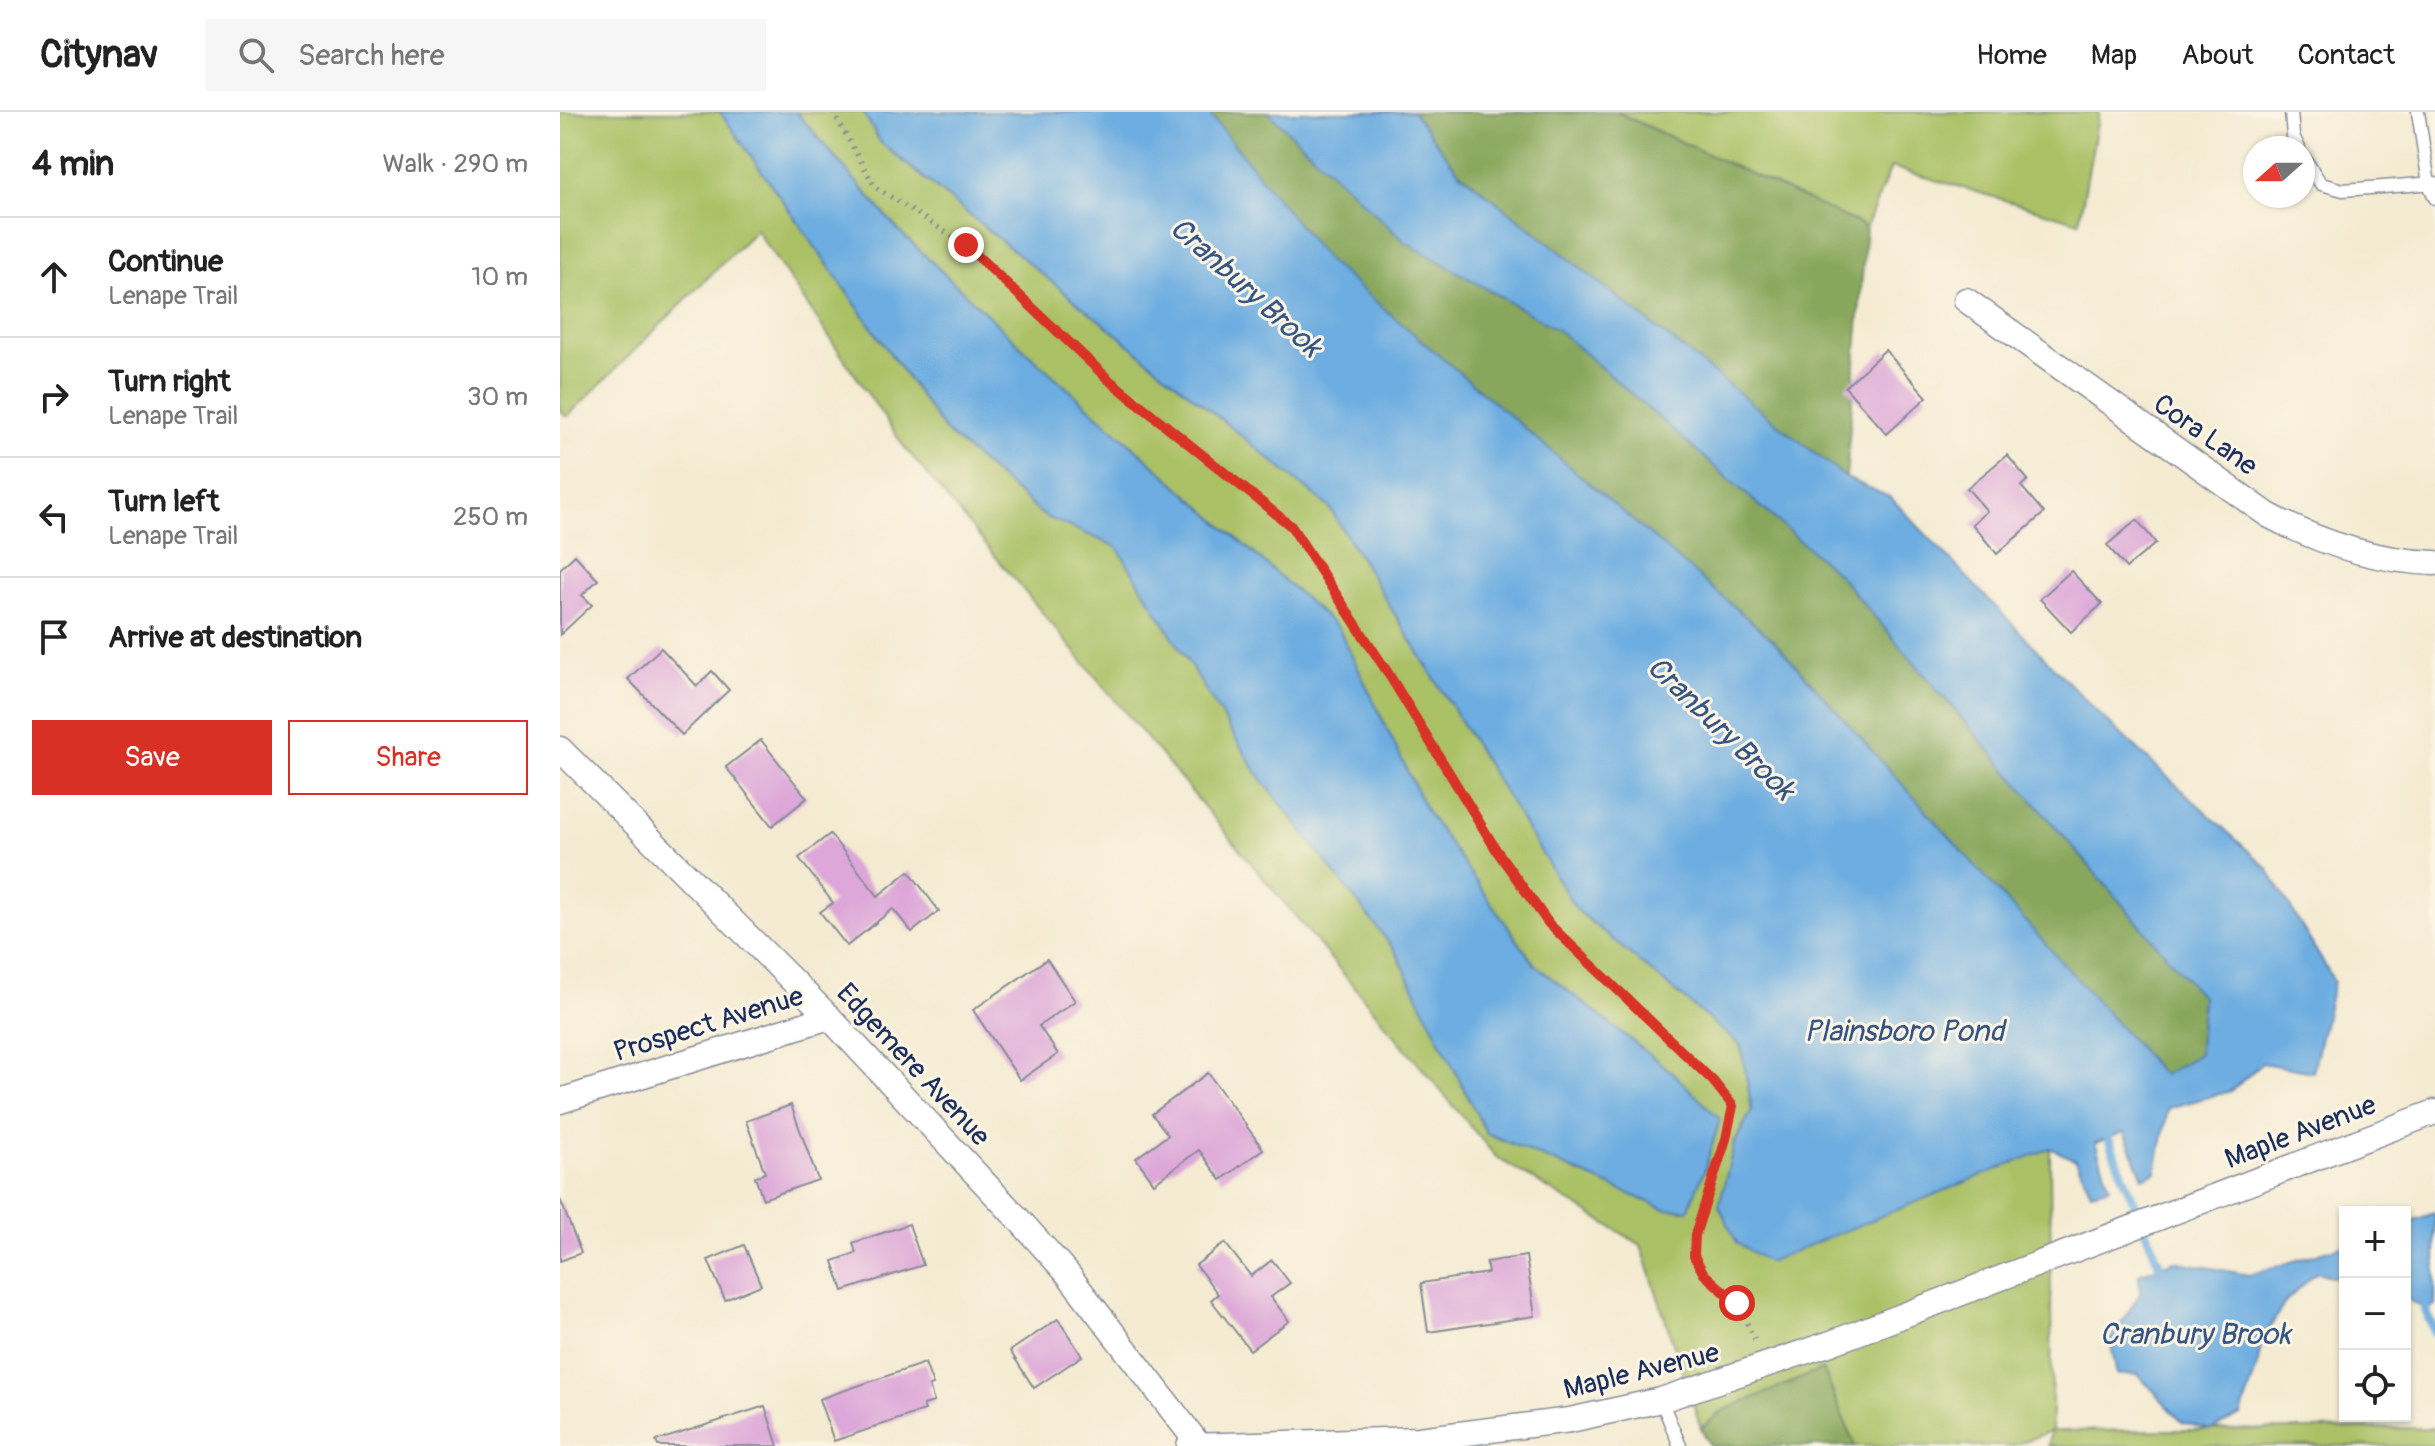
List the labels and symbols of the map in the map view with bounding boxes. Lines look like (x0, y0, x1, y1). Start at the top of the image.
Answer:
north arrow (2243, 136, 2315, 208)
water label: Cranbury Brook (1162, 210, 1331, 367)
route end (948, 227, 984, 263)
street label: Cora Lane (2146, 387, 2264, 484)
water label: Cranbury Brook (1639, 649, 1804, 810)
street label: Edgemere Avenue (829, 976, 997, 1154)
street label: Prospect Avenue (609, 979, 808, 1070)
water label: Plainsboro Pond (1804, 1013, 2007, 1050)
street label: Maple Avenue (2220, 1088, 2381, 1177)
route start (1719, 1285, 1755, 1321)
water label: Cranbury Brook (2100, 1316, 2293, 1353)
street label: Maple Avenue (1560, 1335, 1723, 1408)

